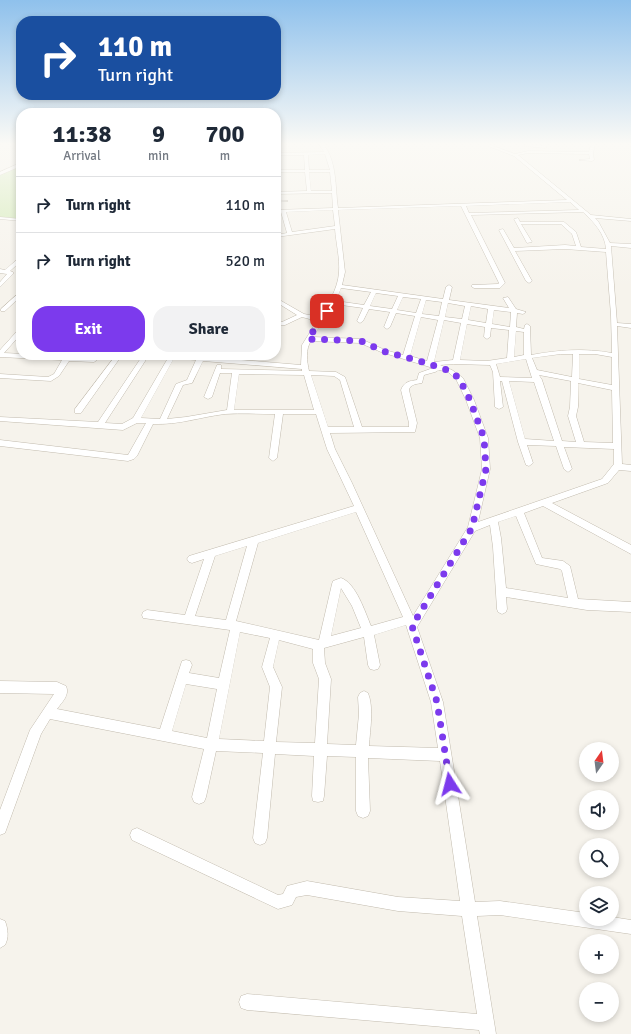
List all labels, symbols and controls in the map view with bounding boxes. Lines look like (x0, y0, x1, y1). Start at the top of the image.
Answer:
text: 110 m (98, 30, 172, 64)
icon: right (32, 32, 84, 84)
text: Turn right (98, 64, 173, 86)
text: 11:38 (53, 119, 111, 149)
text: 9 (152, 119, 165, 149)
text: 700 (206, 119, 244, 149)
text: Arrival (63, 148, 101, 164)
text: min (148, 148, 169, 164)
text: m (220, 148, 230, 164)
icon: right (32, 194, 54, 216)
text: Turn right (66, 196, 131, 214)
text: 110 m (225, 196, 265, 214)
icon: right (32, 250, 54, 272)
text: Turn right (66, 252, 131, 270)
text: 520 m (225, 252, 265, 270)
pin (310, 294, 344, 328)
icon: arrive (316, 300, 338, 322)
button: Exit (32, 306, 145, 352)
button: Share (153, 306, 265, 352)
north arrow (579, 742, 619, 782)
map controls (579, 742, 619, 1022)
position arrow (429, 763, 471, 805)
button: sound (579, 790, 619, 830)
button: search (579, 838, 619, 878)
button: layers (579, 886, 619, 926)
button: + (579, 934, 619, 974)
button: − (579, 982, 619, 1022)

